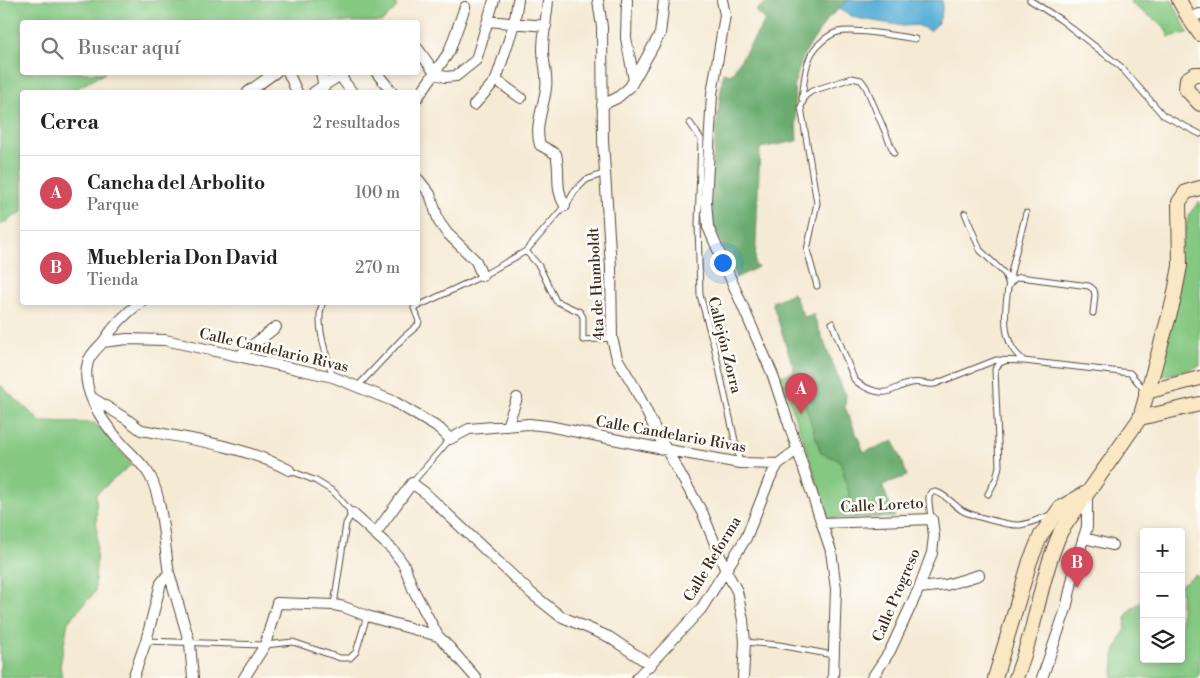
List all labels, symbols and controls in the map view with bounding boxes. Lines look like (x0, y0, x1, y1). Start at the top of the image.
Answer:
search box (20, 20, 420, 75)
icon: search (38, 34, 66, 62)
text: Buscar aquí (78, 36, 180, 60)
text: Cerca (40, 110, 99, 136)
text: 2 resultados (313, 113, 400, 133)
text: Cancha del Arbolito (87, 171, 265, 195)
text: A (50, 183, 62, 203)
text: 100 m (355, 183, 400, 203)
text: Parque (87, 195, 139, 215)
street label: 4ta de Humboldt (584, 226, 609, 341)
text: Muebleria Don David (87, 246, 278, 270)
your location (710, 250, 736, 276)
text: B (50, 258, 62, 278)
text: 270 m (355, 258, 400, 278)
text: Tienda (87, 270, 138, 290)
street label: Callejón Zorra (703, 295, 746, 396)
street label: Calle Candelario Rivas (197, 324, 350, 377)
pin: A (785, 373, 817, 414)
street label: Calle Candelario Rivas (594, 412, 748, 457)
street label: Calle Loreto (840, 494, 924, 517)
street label: Calle Reforma (679, 513, 746, 605)
map controls (1140, 528, 1185, 663)
button: + (1140, 528, 1185, 573)
street label: Calle Progreso (868, 546, 925, 645)
pin: B (1061, 547, 1093, 588)
button: − (1140, 573, 1185, 618)
button: layers (1140, 618, 1185, 663)

